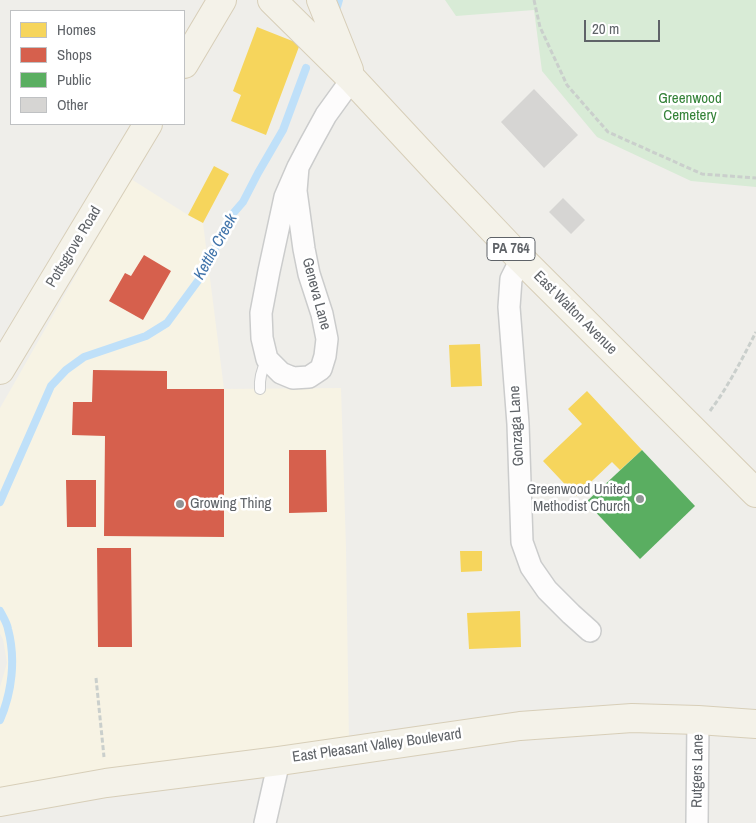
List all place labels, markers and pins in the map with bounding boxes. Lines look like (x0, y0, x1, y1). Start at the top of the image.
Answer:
place label: Greenwood United Methodist Church (527, 481, 630, 516)
marker: Greenwood United Methodist Church (634, 493, 646, 505)
place label: Growing Thing (190, 495, 271, 513)
marker: Growing Thing (174, 498, 186, 510)

